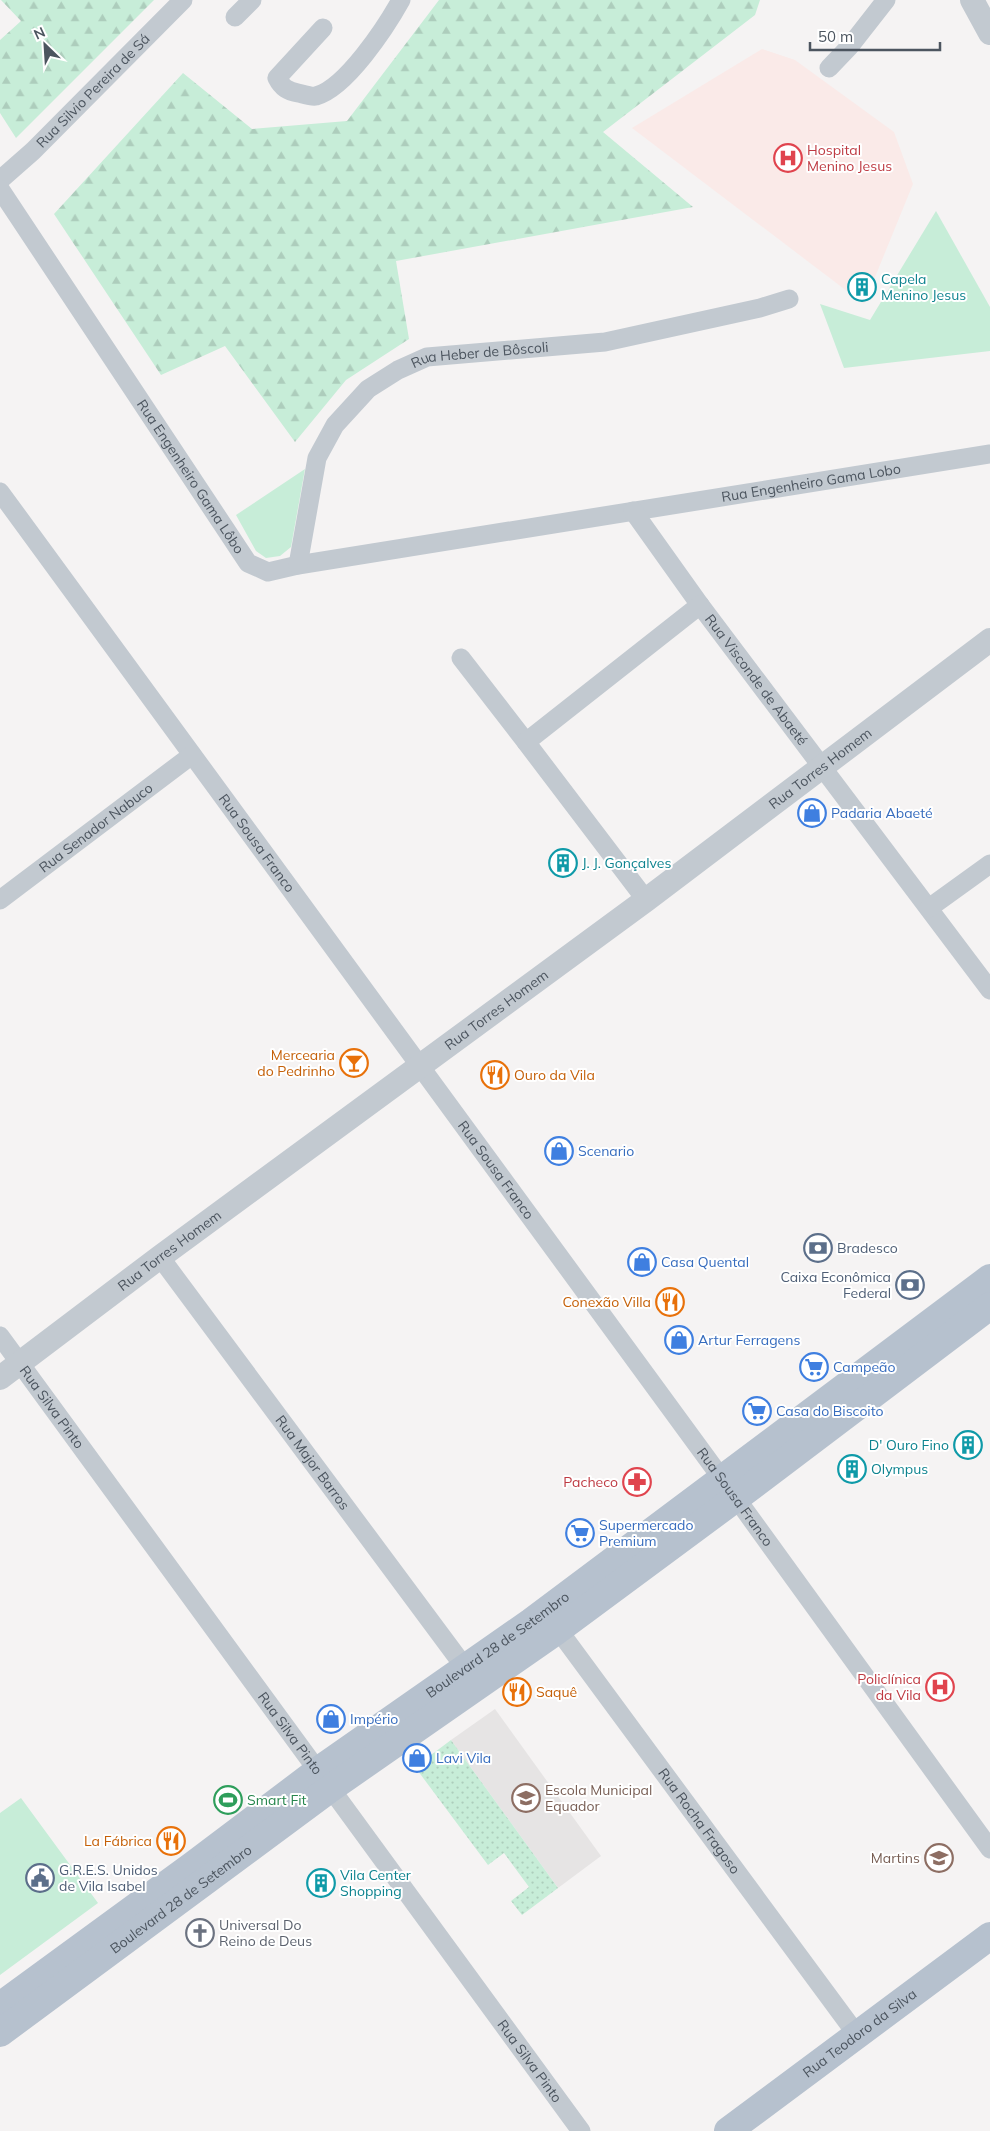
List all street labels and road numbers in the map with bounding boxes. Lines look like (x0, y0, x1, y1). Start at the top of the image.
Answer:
street label: Rua Silvio Pereira de Sá (32, 30, 154, 152)
street label: Rua Heber de Bôscoli (408, 338, 549, 372)
street label: Rua Engenheiro Gama Lôbo (133, 396, 248, 557)
street label: Rua Engenheiro Gama Lobo (720, 459, 902, 506)
street label: Rua Visconde de Abaeté (701, 611, 811, 749)
street label: Rua Torres Homem (765, 724, 875, 813)
street label: Rua Senador Nabuco (35, 779, 156, 876)
street label: Rua Sousa Franco (215, 790, 299, 896)
street label: Rua Torres Homem (441, 966, 552, 1054)
street label: Rua Sousa Franco (454, 1117, 538, 1223)
street label: Rua Torres Homem (114, 1206, 225, 1295)
street label: Rua Silva Pinto (16, 1362, 88, 1452)
street label: Rua Major Barros (272, 1412, 354, 1513)
street label: Rua Sousa Franco (693, 1444, 777, 1550)
street label: Boulevard 28 de Setembro (422, 1587, 573, 1702)
street label: Rua Silva Pinto (254, 1688, 327, 1778)
street label: Rua Rocha Fragoso (654, 1765, 744, 1878)
street label: Boulevard 28 de Setembro (106, 1841, 255, 1958)
street label: Rua Teodoro da Silva (799, 1985, 920, 2081)
street label: Rua Silva Pinto (494, 2016, 566, 2106)

